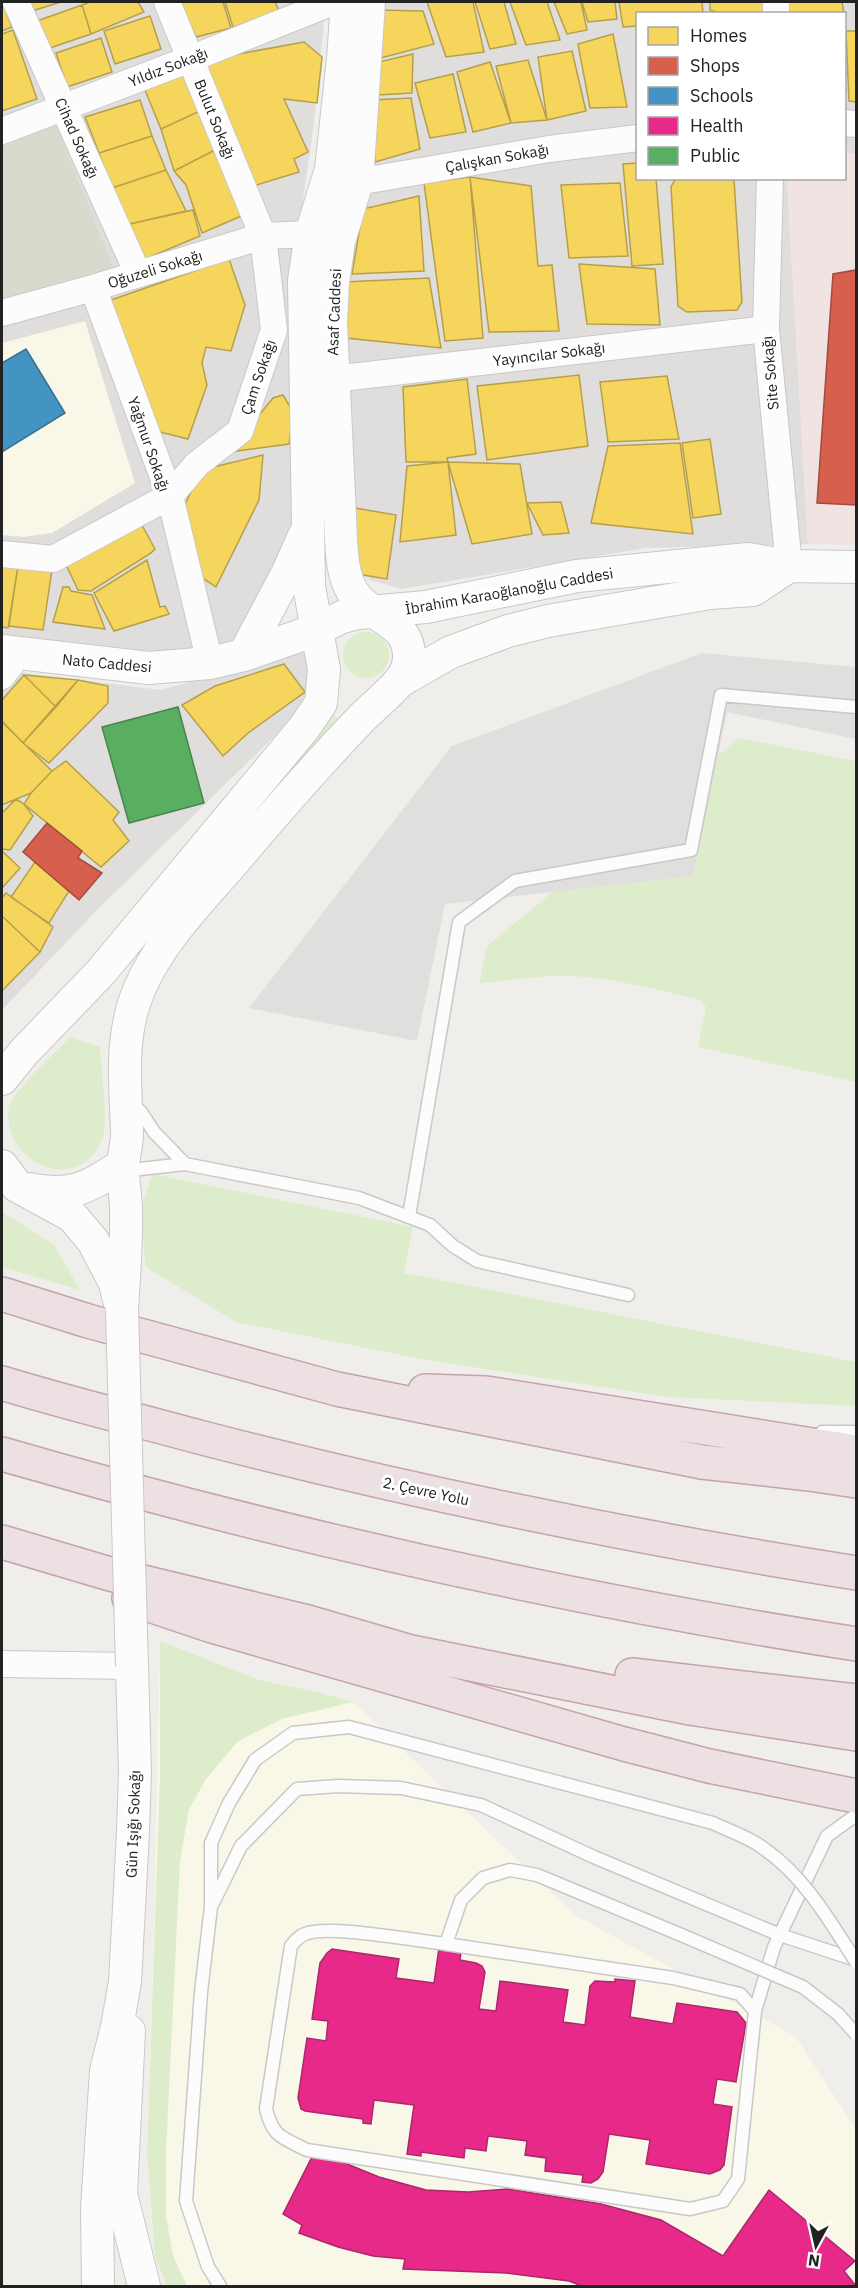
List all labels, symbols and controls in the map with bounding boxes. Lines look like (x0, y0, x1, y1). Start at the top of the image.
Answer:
legend (636, 12, 846, 180)
text: Homes (690, 24, 747, 47)
street label: Yıldız Sokağı (126, 43, 210, 91)
text: Shops (690, 54, 740, 77)
street label: Bulut Sokağı (190, 76, 240, 162)
text: Schools (690, 84, 754, 107)
street label: Cihad Sokağı (51, 95, 103, 181)
text: Health (690, 114, 744, 137)
street label: Çalışkan Sokağı (444, 140, 550, 176)
text: Public (690, 144, 740, 167)
street label: Oğuzeli Sokağı (105, 246, 205, 292)
street label: Asaf Caddesi (323, 268, 345, 356)
street label: Site Sokağı (757, 335, 783, 411)
street label: Çam Sokağı (236, 337, 280, 417)
street label: Yayıncılar Sokağı (492, 338, 606, 370)
street label: Yağmur Sokağı (124, 394, 174, 494)
street label: İbrahim Karaoğlanoğlu Caddesi (403, 563, 615, 619)
street label: Nato Caddesi (61, 650, 153, 676)
street label: 2. Çevre Yolu (381, 1473, 471, 1509)
street label: Gün Işığı Sokağı (122, 1770, 144, 1878)
north arrow (786, 2216, 846, 2276)
text: N (807, 2250, 821, 2272)

